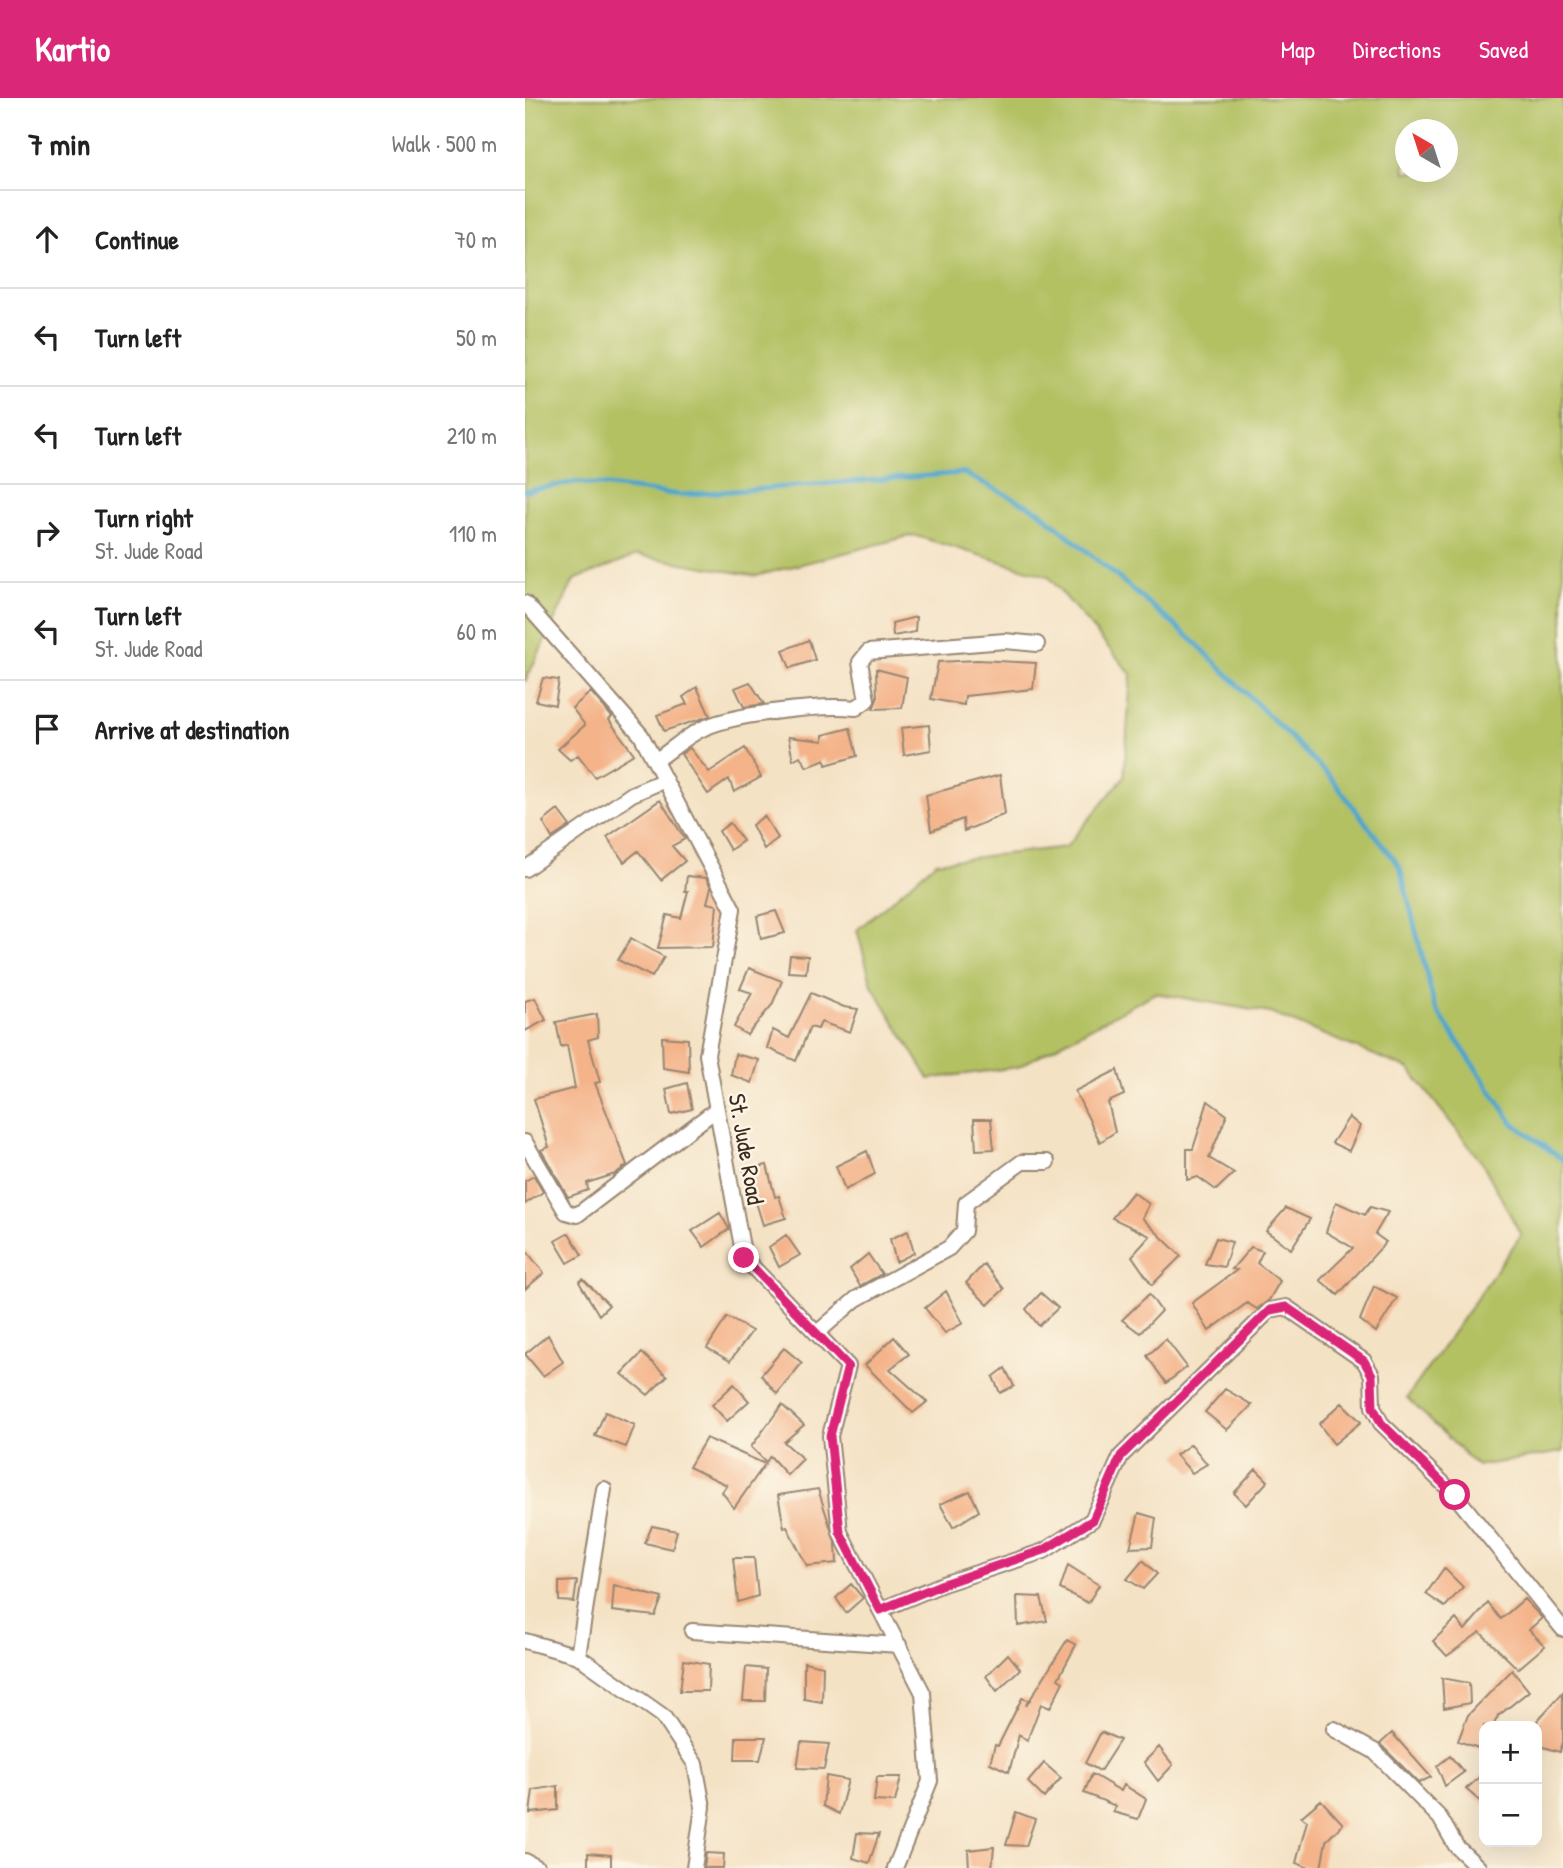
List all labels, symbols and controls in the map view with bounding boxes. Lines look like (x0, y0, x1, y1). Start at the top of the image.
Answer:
text: Kartio (35, 27, 110, 71)
text: Map (1281, 33, 1315, 65)
text: Directions (1353, 33, 1441, 65)
text: Saved (1479, 33, 1528, 65)
north arrow (1395, 119, 1458, 182)
text: 7 min (28, 124, 90, 164)
text: Walk · 500 m (392, 128, 497, 159)
icon: ahead (28, 220, 66, 258)
text: Continue (95, 222, 179, 257)
text: 70 m (454, 224, 497, 255)
icon: left (28, 318, 66, 356)
text: Turn left (95, 320, 181, 355)
text: 50 m (456, 322, 497, 353)
icon: left (28, 416, 66, 454)
text: Turn left (95, 418, 181, 453)
text: 210 m (447, 420, 497, 451)
text: Turn right (95, 500, 193, 535)
icon: right (28, 514, 66, 552)
text: 110 m (449, 518, 497, 549)
text: St. Jude Road (95, 535, 203, 566)
text: Turn left (95, 598, 181, 633)
icon: left (28, 612, 66, 650)
text: 60 m (457, 616, 497, 647)
text: St. Jude Road (95, 633, 203, 664)
icon: arrive (28, 710, 66, 748)
text: Arrive at destination (95, 712, 290, 747)
street label: St. Jude Road (722, 1091, 772, 1207)
route end (728, 1242, 759, 1273)
route start (1439, 1479, 1470, 1510)
map controls (1479, 1721, 1542, 1847)
button: + (1479, 1721, 1542, 1784)
button: − (1479, 1784, 1542, 1847)

